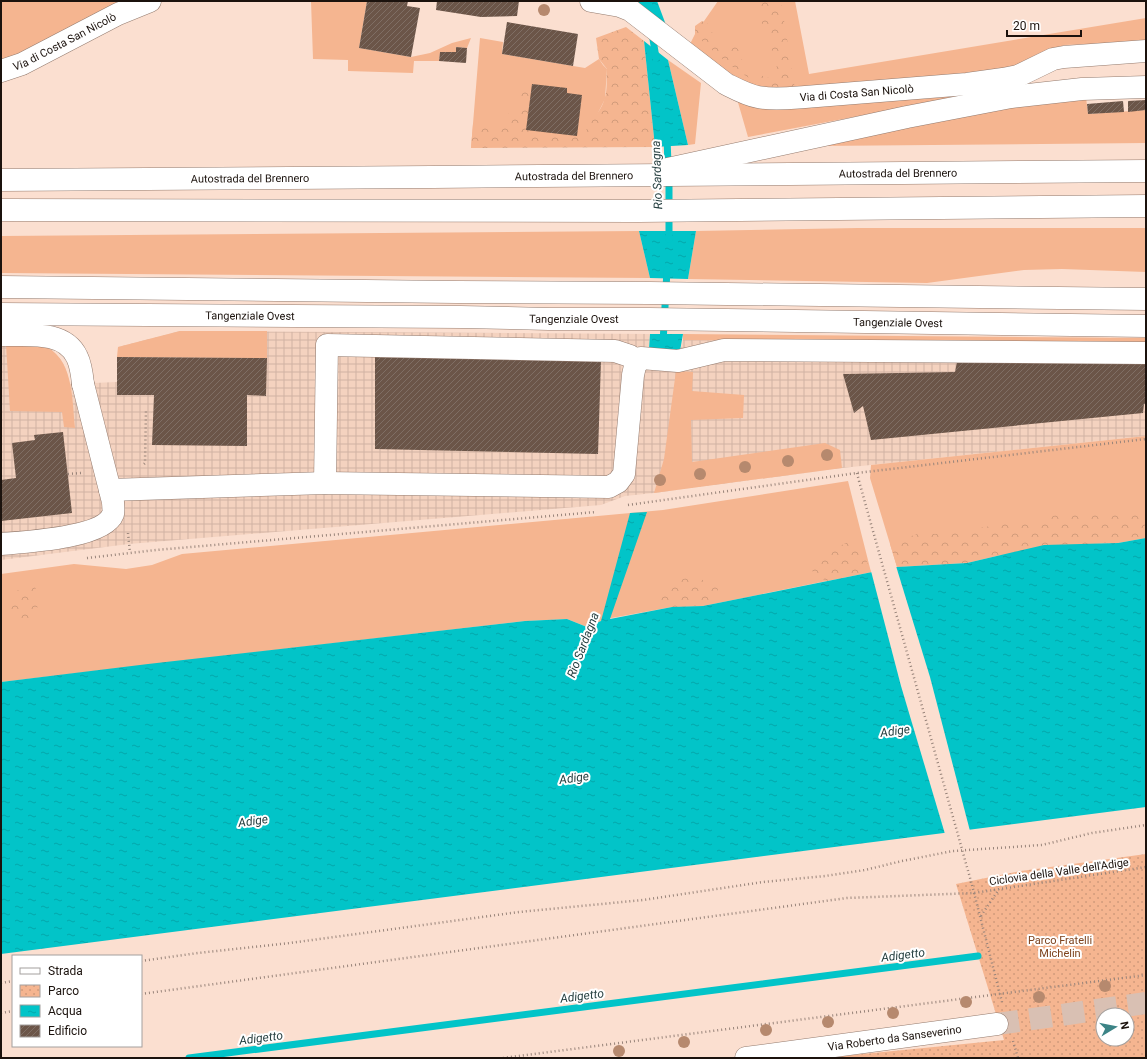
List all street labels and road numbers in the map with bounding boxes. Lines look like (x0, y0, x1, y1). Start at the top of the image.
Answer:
street label: Via di Costa San Nicolò (11, 10, 118, 73)
street label: Via di Costa San Nicolò (799, 82, 914, 104)
street label: Autostrada del Brennero (839, 166, 957, 180)
street label: Autostrada del Brennero (515, 169, 633, 183)
street label: Autostrada del Brennero (191, 171, 309, 185)
street label: Tangenziale Ovest (205, 309, 295, 322)
street label: Tangenziale Ovest (529, 312, 619, 326)
street label: Tangenziale Ovest (853, 315, 943, 330)
street label: Ciclovia della Valle dell'Adige (988, 856, 1130, 888)
street label: Via Roberto da Sanseverino (827, 1022, 962, 1053)

